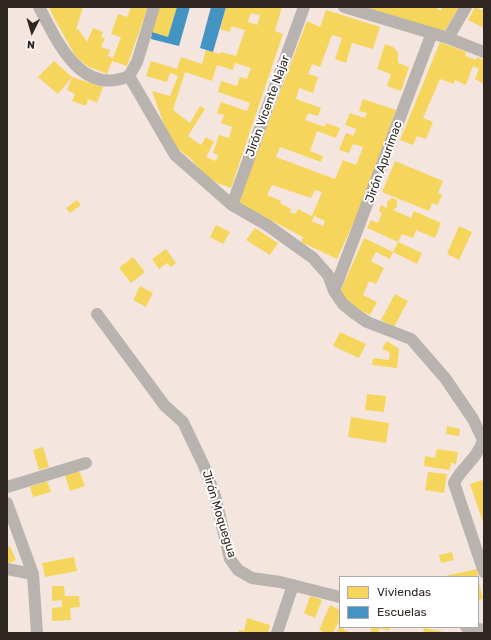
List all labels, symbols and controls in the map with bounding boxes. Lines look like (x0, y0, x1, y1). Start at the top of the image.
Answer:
north arrow (12, 12, 52, 52)
text: N (26, 38, 35, 51)
street label: Jirón Vicente Najar (243, 53, 293, 159)
street label: Jirón Apurimac (363, 119, 405, 205)
street label: Jirón Moquegua (199, 469, 239, 559)
legend (339, 576, 479, 628)
text: Viviendas (377, 585, 431, 599)
text: Escuelas (377, 605, 427, 619)

